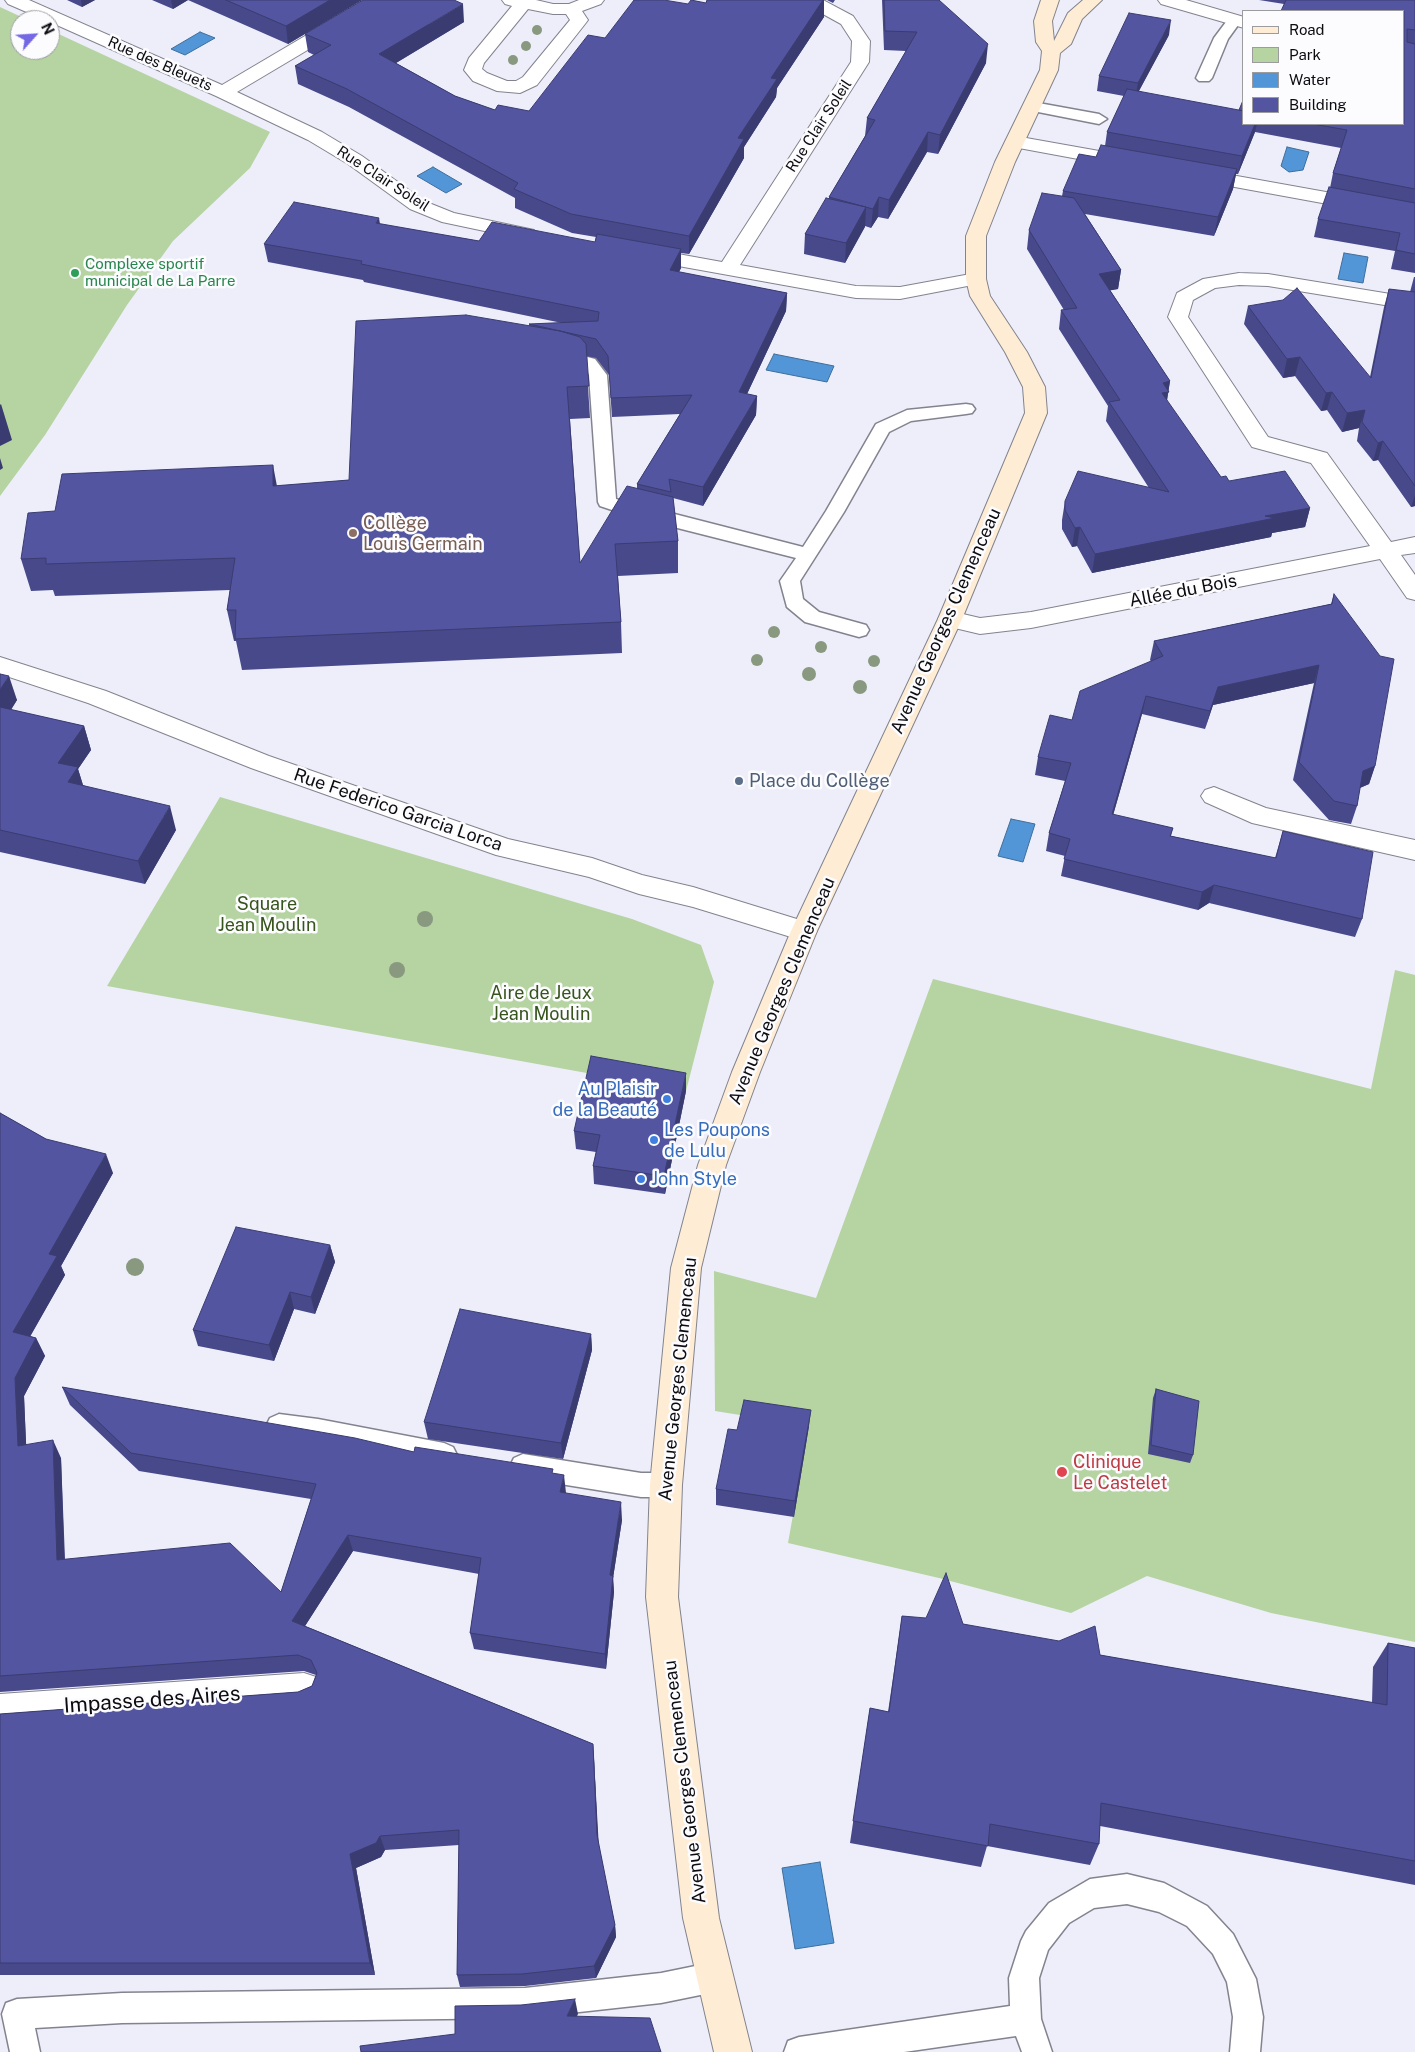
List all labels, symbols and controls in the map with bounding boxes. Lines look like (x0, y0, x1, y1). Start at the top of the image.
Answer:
north arrow (10, 10, 60, 60)
legend (1242, 10, 1405, 125)
text: N (38, 20, 57, 37)
text: Road (1289, 21, 1325, 38)
street label: Rue des Bleuets (105, 33, 215, 95)
text: Park (1289, 46, 1321, 63)
text: Water (1289, 71, 1331, 88)
street label: Rue Clair Soleil (782, 76, 856, 176)
text: Building (1289, 96, 1347, 113)
street label: Rue Clair Soleil (333, 142, 433, 216)
place label: Complexe sportif municipal de La Parre (85, 255, 236, 290)
marker: Complexe sportif municipal de La Parre (69, 267, 81, 279)
street label: Avenue Georges Clemenceau (886, 505, 1006, 737)
place label: Collège Louis Germain (363, 512, 483, 554)
marker: Collège Louis Germain (347, 527, 359, 539)
street label: Allée du Bois (1127, 570, 1239, 612)
street label: Rue Federico Garcia Lorca (291, 764, 505, 856)
place label: Place du Collège (749, 770, 890, 792)
marker: Place du Collège (733, 775, 745, 787)
street label: Avenue Georges Clemenceau (724, 874, 840, 1108)
park label: Square Jean Moulin (218, 893, 316, 936)
park label: Aire de Jeux Jean Moulin (490, 982, 592, 1024)
place label: Au Plaisir de la Beauté (552, 1078, 657, 1120)
marker: Au Plaisir de la Beauté (661, 1093, 673, 1105)
place label: Les Poupons de Lulu (664, 1119, 770, 1162)
marker: Les Poupons de Lulu (648, 1134, 660, 1146)
place label: John Style (651, 1168, 737, 1190)
marker: John Style (635, 1173, 647, 1185)
street label: Avenue Georges Clemenceau (654, 1256, 702, 1502)
place label: Clinique Le Castelet (1073, 1451, 1167, 1494)
marker: Clinique Le Castelet (1055, 1465, 1069, 1479)
street label: Avenue Georges Clemenceau (659, 1659, 711, 1905)
street label: Impasse des Aires (63, 1681, 241, 1719)

